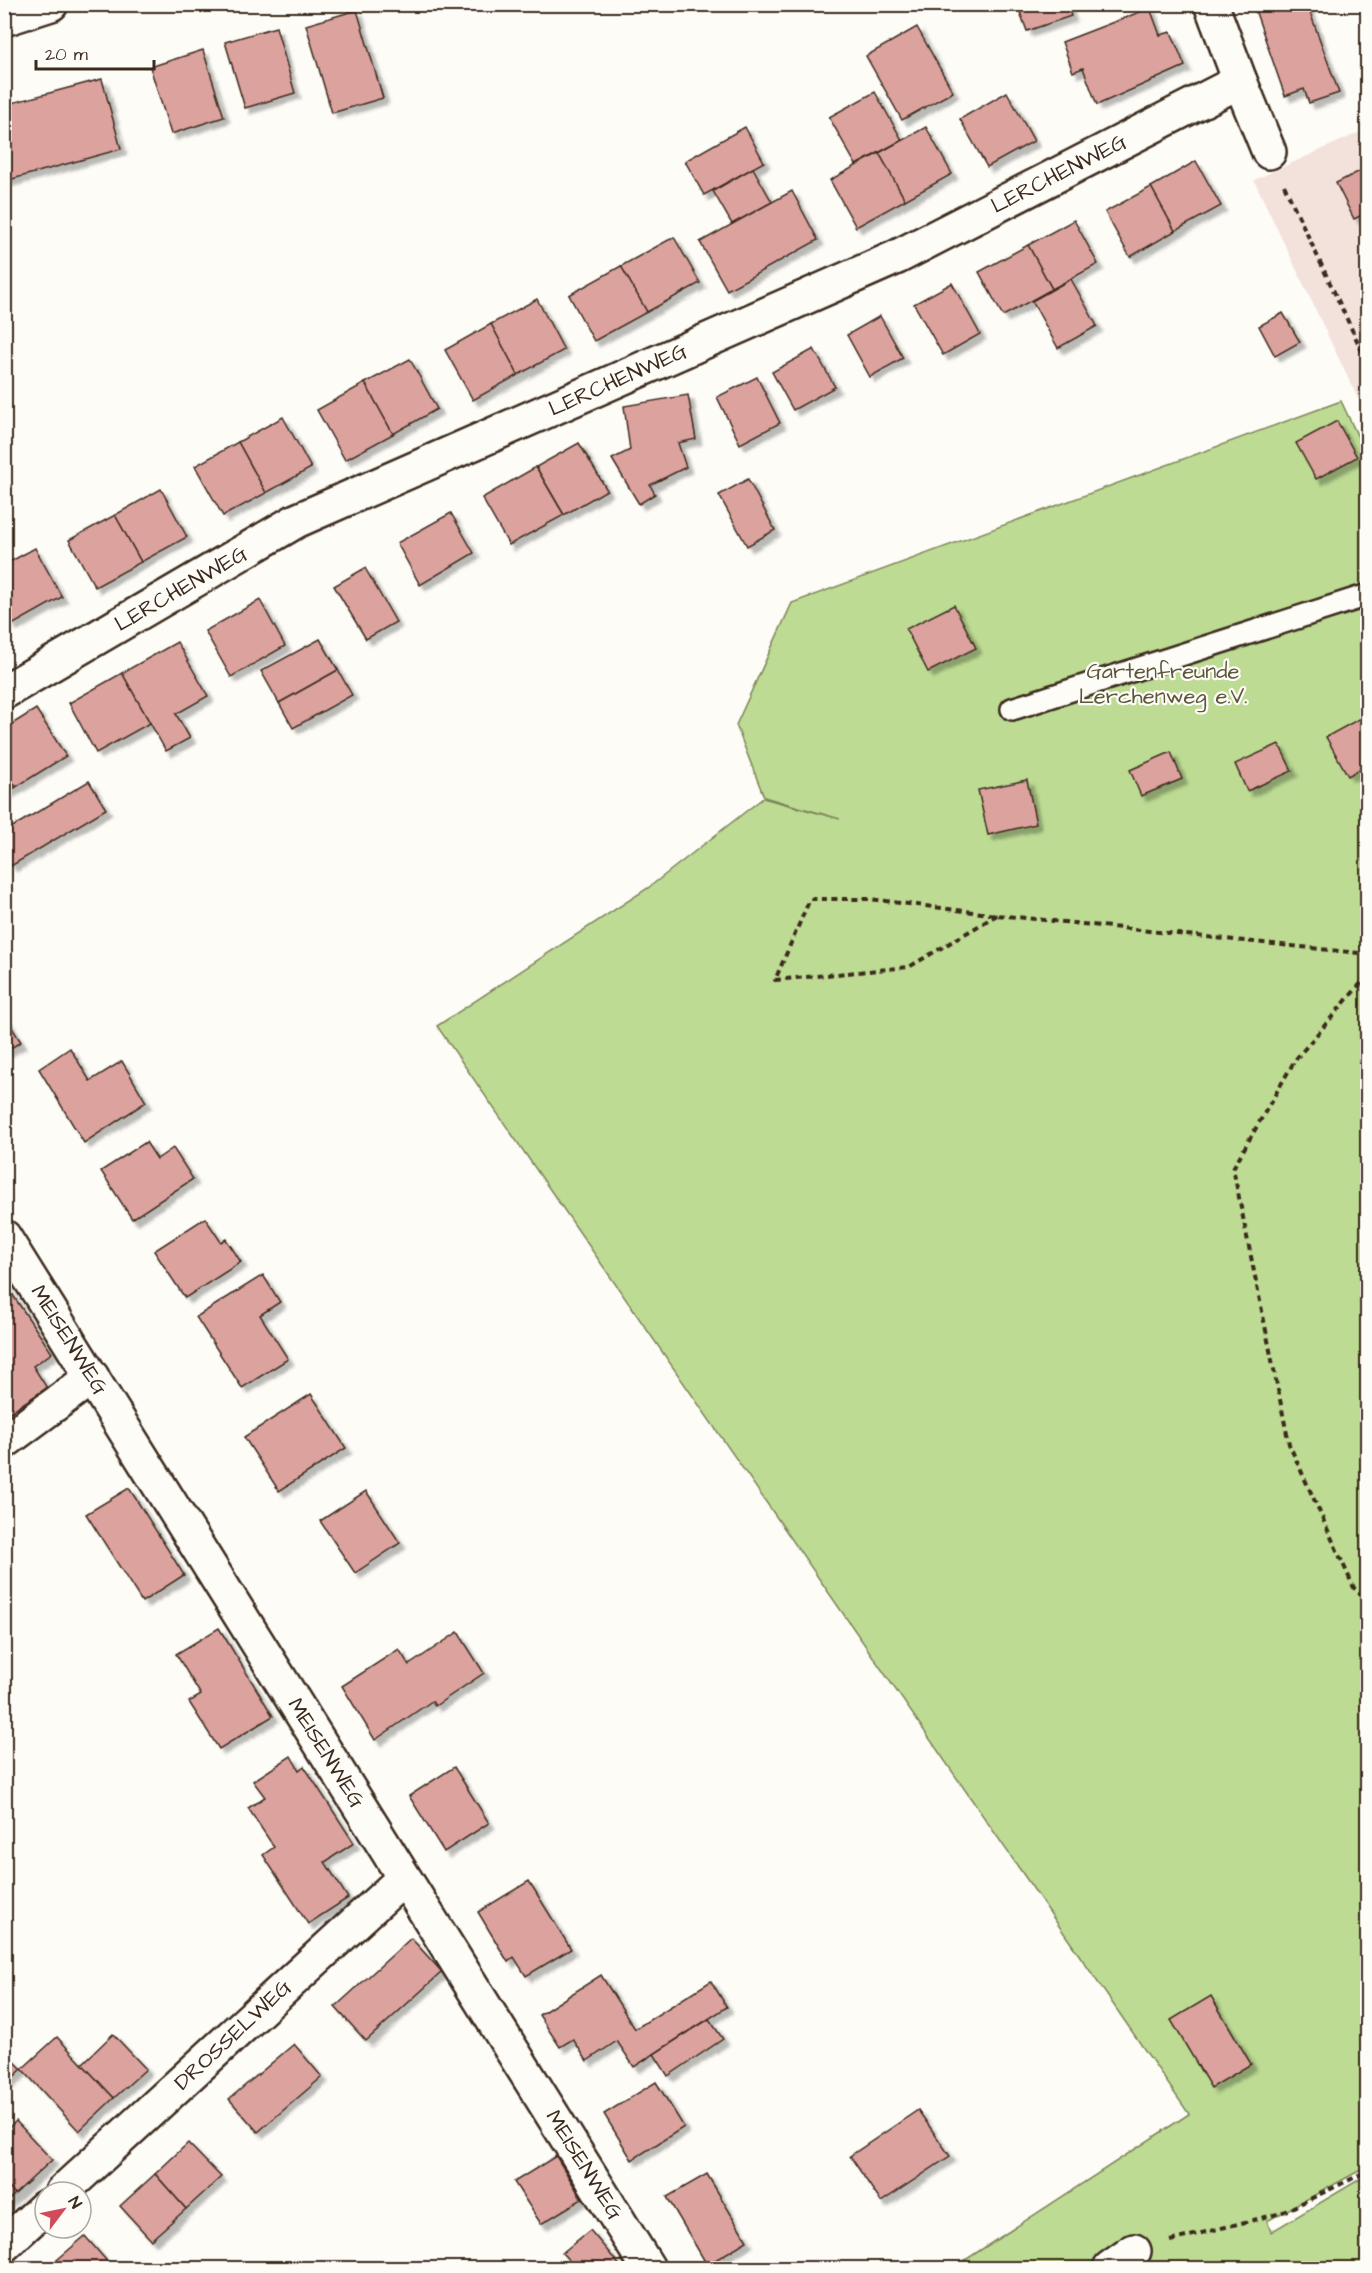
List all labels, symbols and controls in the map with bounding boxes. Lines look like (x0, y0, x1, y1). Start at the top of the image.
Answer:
scale bar (36, 33, 154, 71)
text: 20 m (45, 42, 88, 67)
street label: LERCHENWEG (986, 126, 1132, 222)
street label: LERCHENWEG (544, 336, 692, 424)
street label: LERCHENWEG (109, 538, 253, 640)
park label: Gartenfreunde Lerchenweg e.V. (1079, 656, 1247, 713)
street label: MEISENWEG (23, 1279, 115, 1401)
street label: MEISENWEG (280, 1692, 372, 1814)
street label: DROSSELWEG (168, 1972, 298, 2098)
street label: MEISENWEG (538, 2104, 630, 2226)
north arrow (33, 2180, 93, 2240)
text: N (63, 2192, 87, 2213)

